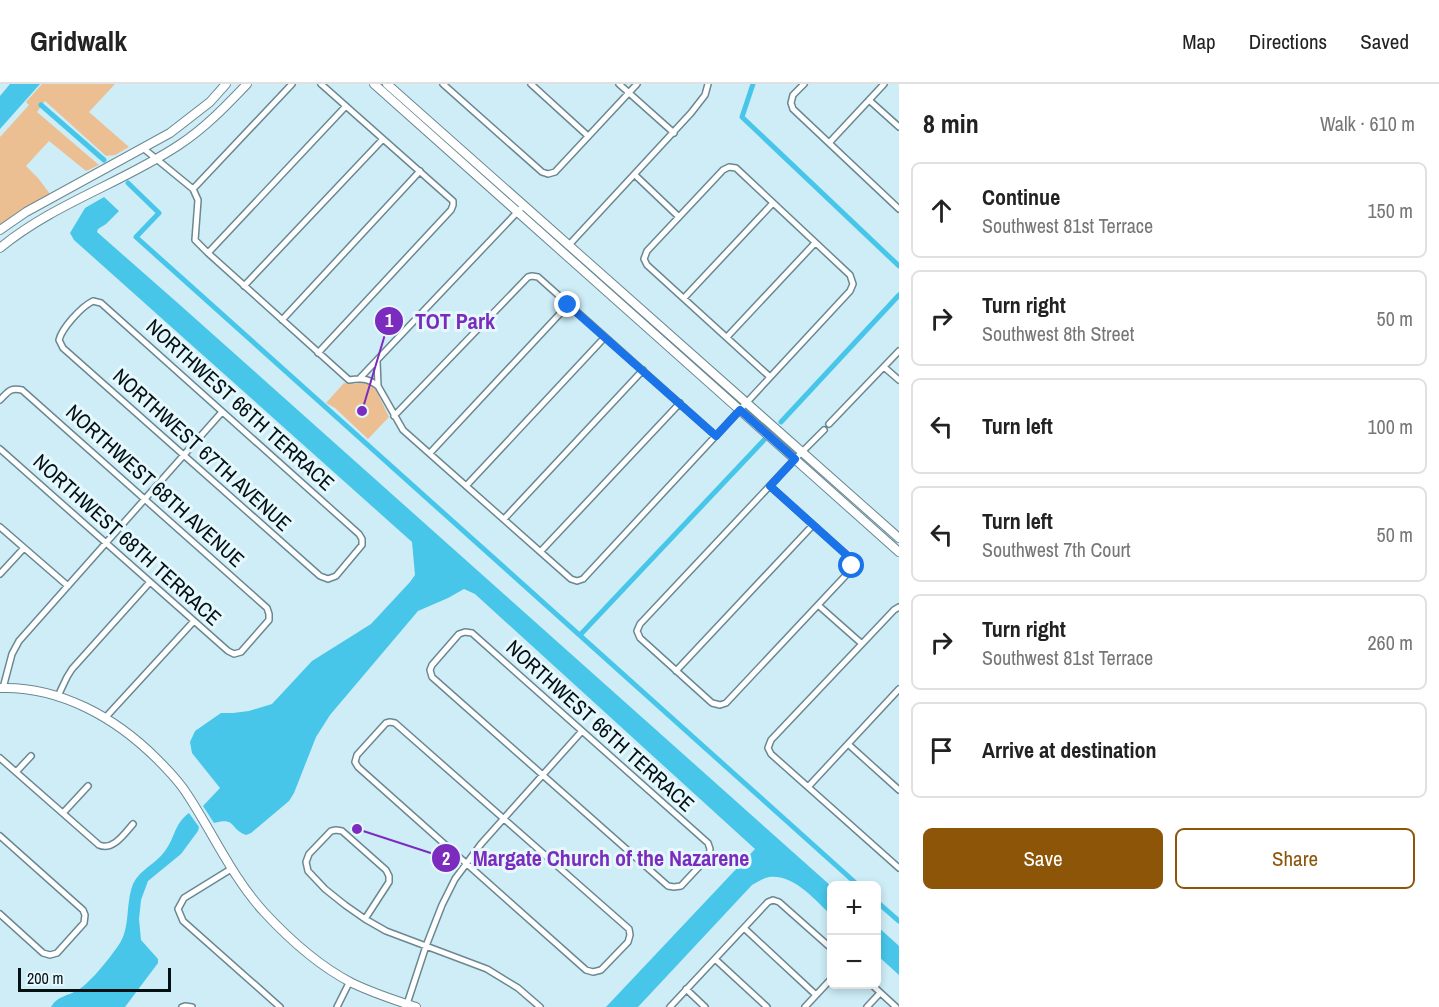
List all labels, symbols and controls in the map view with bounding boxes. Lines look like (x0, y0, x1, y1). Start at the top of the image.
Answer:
text: Gridwalk (30, 22, 127, 60)
text: Map (1182, 27, 1216, 56)
text: Directions (1249, 27, 1327, 56)
text: Saved (1360, 27, 1409, 56)
text: 8 min (923, 106, 979, 141)
text: Walk · 610 m (1320, 110, 1415, 137)
text: Continue (982, 182, 1060, 212)
icon: ahead (925, 194, 958, 227)
text: 150 m (1367, 197, 1413, 224)
text: Southwest 81st Terrace (982, 212, 1153, 239)
text: Turn right (982, 290, 1066, 320)
route end (554, 291, 580, 317)
callout: TOT Park (374, 301, 507, 341)
icon: right (925, 302, 958, 335)
text: 50 m (1377, 305, 1413, 332)
text: TOT Park (415, 306, 496, 336)
text: 1 (385, 308, 394, 333)
street label: NORTHWEST 66TH TERRACE (140, 312, 341, 497)
text: Southwest 8th Street (982, 320, 1134, 347)
street label: NORTHWEST 67TH AVENUE (107, 362, 298, 538)
street label: NORTHWEST 68TH AVENUE (60, 398, 251, 574)
icon: left (925, 410, 958, 443)
text: Turn left (982, 411, 1053, 441)
text: 100 m (1367, 413, 1413, 440)
street label: NORTHWEST 68TH TERRACE (27, 447, 228, 632)
text: Turn left (982, 506, 1053, 536)
icon: left (925, 518, 958, 551)
text: 50 m (1377, 521, 1413, 548)
text: Southwest 7th Court (982, 536, 1131, 563)
route start (838, 552, 864, 578)
text: Turn right (982, 614, 1066, 644)
icon: right (925, 626, 958, 659)
text: 260 m (1367, 629, 1413, 656)
street label: NORTHWEST 66TH TERRACE (500, 633, 701, 818)
text: Southwest 81st Terrace (982, 644, 1153, 671)
icon: arrive (925, 734, 958, 767)
text: Arrive at destination (982, 735, 1156, 765)
button: Save (923, 828, 1163, 889)
button: Share (1175, 828, 1415, 889)
callout: Margate Church of the Nazarene (431, 838, 762, 878)
text: Margate Church of the Nazarene (473, 843, 749, 873)
text: 2 (442, 846, 450, 871)
map controls (827, 881, 881, 989)
button: + (827, 881, 881, 935)
button: − (827, 935, 881, 989)
scale bar (18, 965, 171, 992)
text: 200 m (27, 967, 63, 989)

